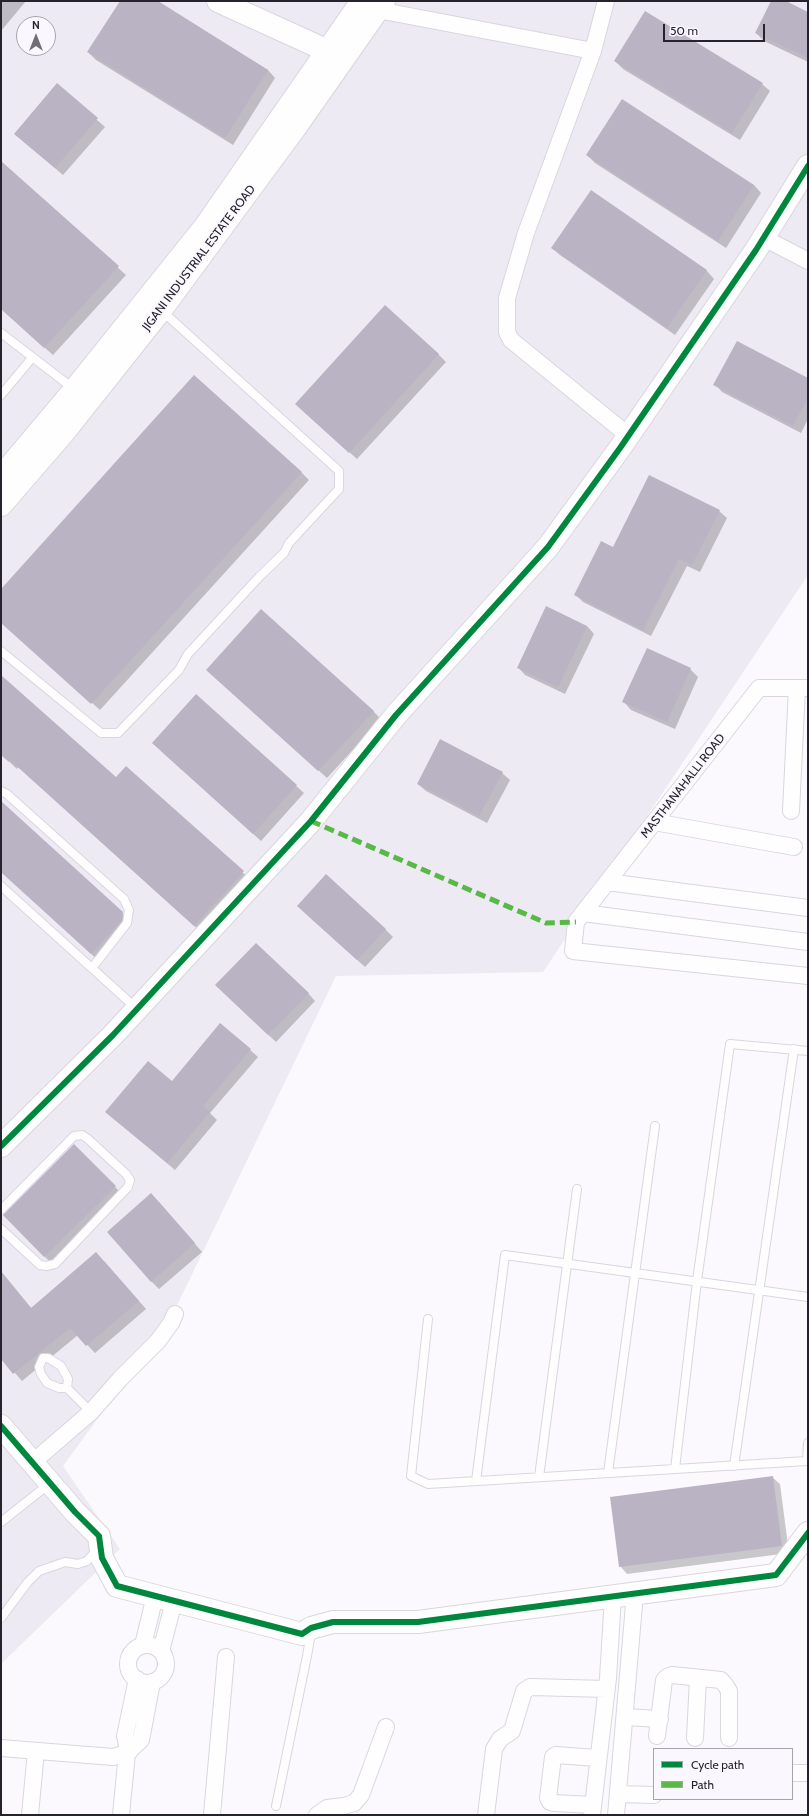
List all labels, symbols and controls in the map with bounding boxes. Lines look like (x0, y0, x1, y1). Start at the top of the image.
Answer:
north arrow (16, 16, 56, 56)
scale bar (665, 16, 767, 42)
text: N (32, 18, 40, 32)
text: 50 m (670, 23, 698, 38)
street label: JIGANI INDUSTRIAL ESTATE ROAD (139, 182, 259, 334)
street label: MASTHANAHALLI ROAD (638, 731, 728, 841)
legend (653, 1748, 793, 1800)
text: Cycle path (691, 1757, 744, 1772)
text: Path (691, 1777, 714, 1792)

